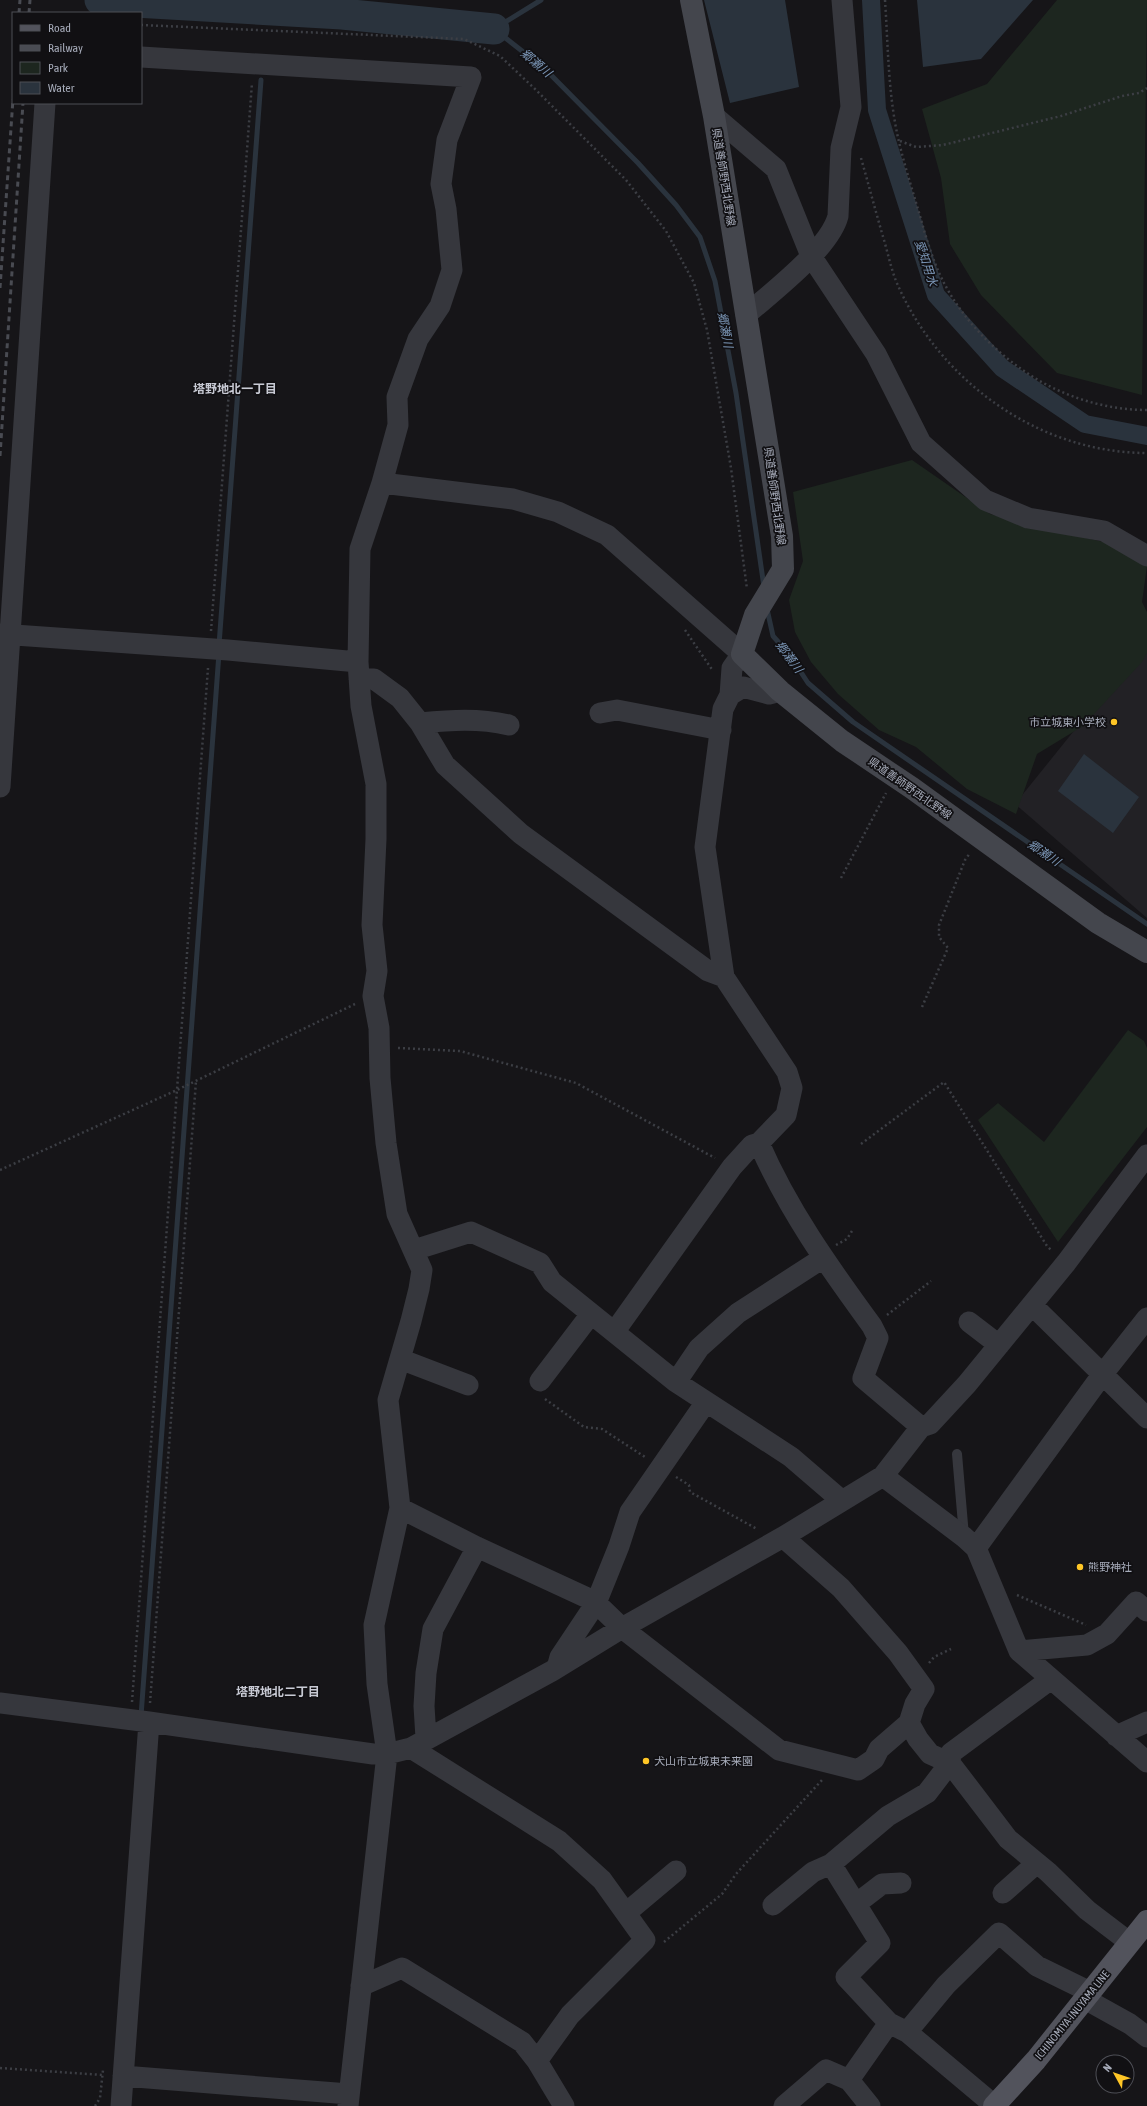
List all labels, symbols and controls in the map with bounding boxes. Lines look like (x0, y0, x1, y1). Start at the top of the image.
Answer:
legend (12, 12, 142, 104)
text: Road (48, 21, 71, 35)
text: Railway (48, 41, 83, 55)
water label: 郷瀬川 (518, 46, 556, 81)
text: Park (48, 61, 69, 75)
text: Water (48, 81, 75, 95)
street label: 県道善師野西北野線 (710, 127, 738, 227)
water label: 愛知用水 (912, 238, 941, 290)
water label: 郷瀬川 (715, 311, 736, 351)
district label: 塔野地北一丁目 (193, 382, 277, 396)
street label: 県道善師野西北野線 (762, 446, 788, 546)
water label: 郷瀬川 (773, 638, 807, 677)
place label: 市立城東小学校 (1029, 716, 1106, 728)
marker: 市立城東小学校 (1109, 717, 1119, 727)
street label: 県道善師野西北野線 (866, 755, 954, 821)
water label: 郷瀬川 (1025, 837, 1064, 870)
place label: 熊野神社 (1088, 1561, 1132, 1573)
marker: 熊野神社 (1075, 1562, 1085, 1572)
district label: 塔野地北二丁目 (236, 1685, 320, 1699)
place label: 犬山市立城東未来園 (654, 1755, 753, 1767)
marker: 犬山市立城東未来園 (641, 1756, 651, 1766)
street label: ICHINOMIYA-INUYAMA LINE (1033, 1968, 1112, 2062)
north arrow (1095, 2054, 1135, 2094)
text: N (1101, 2061, 1114, 2074)

